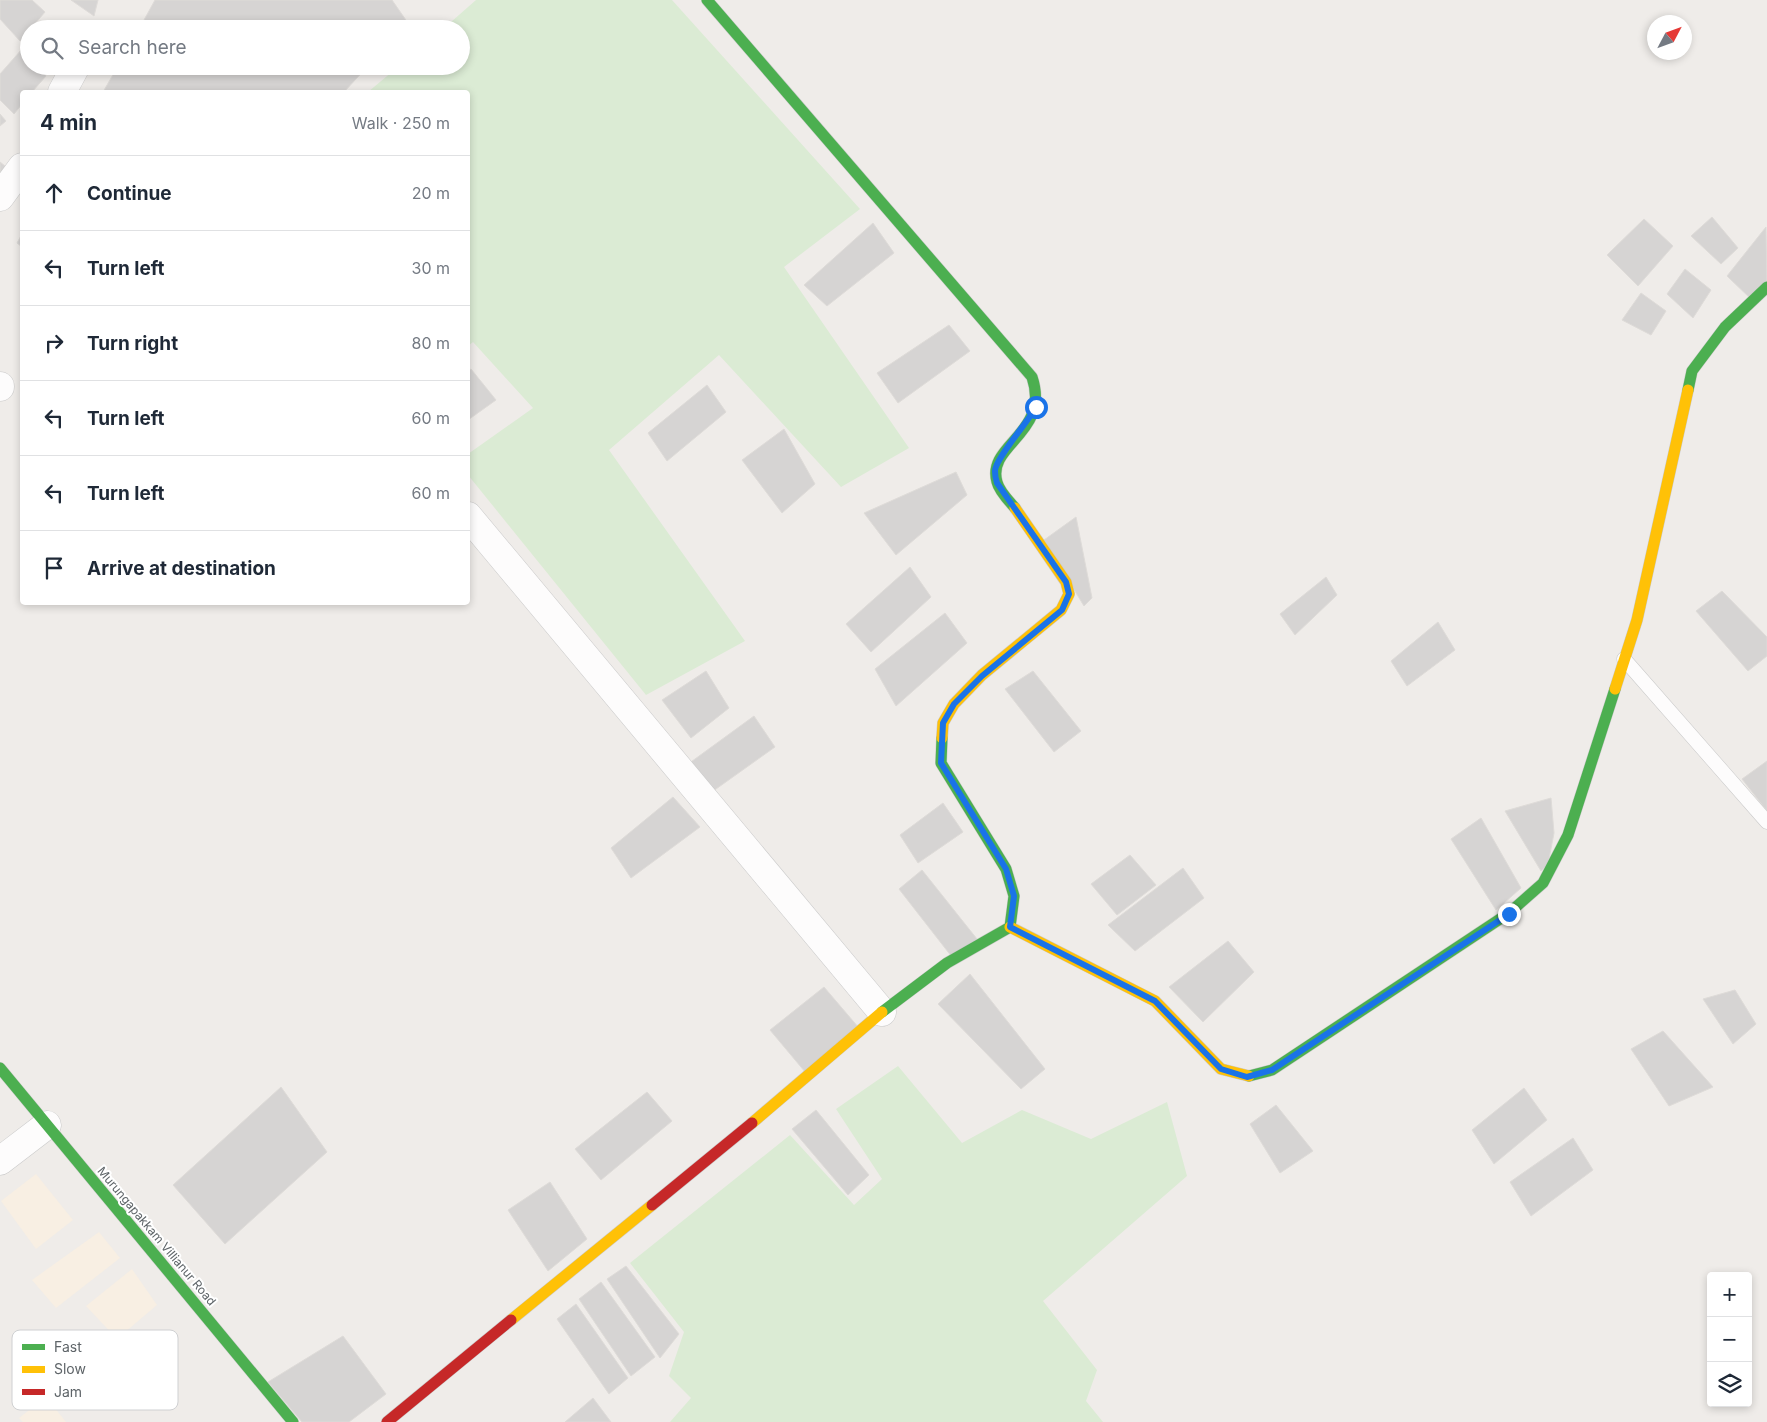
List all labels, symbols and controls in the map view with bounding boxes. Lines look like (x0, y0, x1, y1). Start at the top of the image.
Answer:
north arrow (1647, 15, 1692, 60)
search box (20, 20, 470, 75)
icon: search (38, 34, 66, 62)
text: Search here (78, 36, 187, 59)
text: 4 min (40, 110, 97, 135)
text: Walk · 250 m (352, 113, 450, 133)
icon: ahead (40, 179, 68, 207)
text: Continue (87, 182, 172, 205)
text: 20 m (412, 183, 450, 203)
icon: left (40, 254, 68, 282)
text: Turn left (87, 257, 165, 280)
text: 30 m (412, 258, 450, 278)
icon: right (40, 329, 68, 357)
text: Turn right (87, 332, 178, 355)
text: 80 m (411, 333, 450, 353)
route start (1025, 396, 1048, 419)
icon: left (40, 404, 68, 432)
text: Turn left (87, 407, 165, 430)
text: 60 m (411, 408, 450, 428)
icon: left (40, 479, 68, 507)
text: Turn left (87, 482, 165, 505)
text: 60 m (411, 483, 450, 503)
icon: arrive (40, 554, 68, 582)
text: Arrive at destination (87, 557, 276, 580)
route end (1498, 903, 1521, 926)
street label: Murungapakkam Villianur Road (95, 1164, 219, 1308)
map controls (1707, 1272, 1752, 1407)
button: + (1707, 1272, 1752, 1317)
button: − (1707, 1317, 1752, 1362)
legend (12, 1330, 178, 1410)
text: Fast (54, 1338, 82, 1355)
text: Slow (54, 1360, 86, 1377)
button: layers (1707, 1362, 1752, 1407)
text: Jam (54, 1383, 82, 1400)

